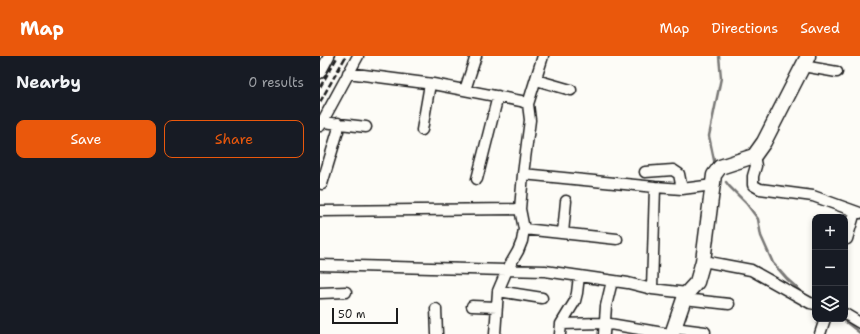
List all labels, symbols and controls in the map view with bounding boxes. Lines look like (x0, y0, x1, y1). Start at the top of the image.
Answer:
text: Map (20, 16, 64, 41)
text: Map (660, 19, 690, 37)
text: Directions (712, 19, 778, 37)
text: Saved (800, 19, 840, 37)
text: Nearby (16, 71, 81, 93)
text: 0 results (248, 74, 304, 91)
button: Save (16, 120, 156, 158)
button: Share (164, 120, 304, 158)
map controls (812, 214, 848, 322)
button: + (812, 214, 848, 250)
button: − (812, 250, 848, 286)
button: layers (812, 286, 848, 322)
scale bar (332, 306, 398, 325)
text: 50 m (338, 307, 366, 322)

